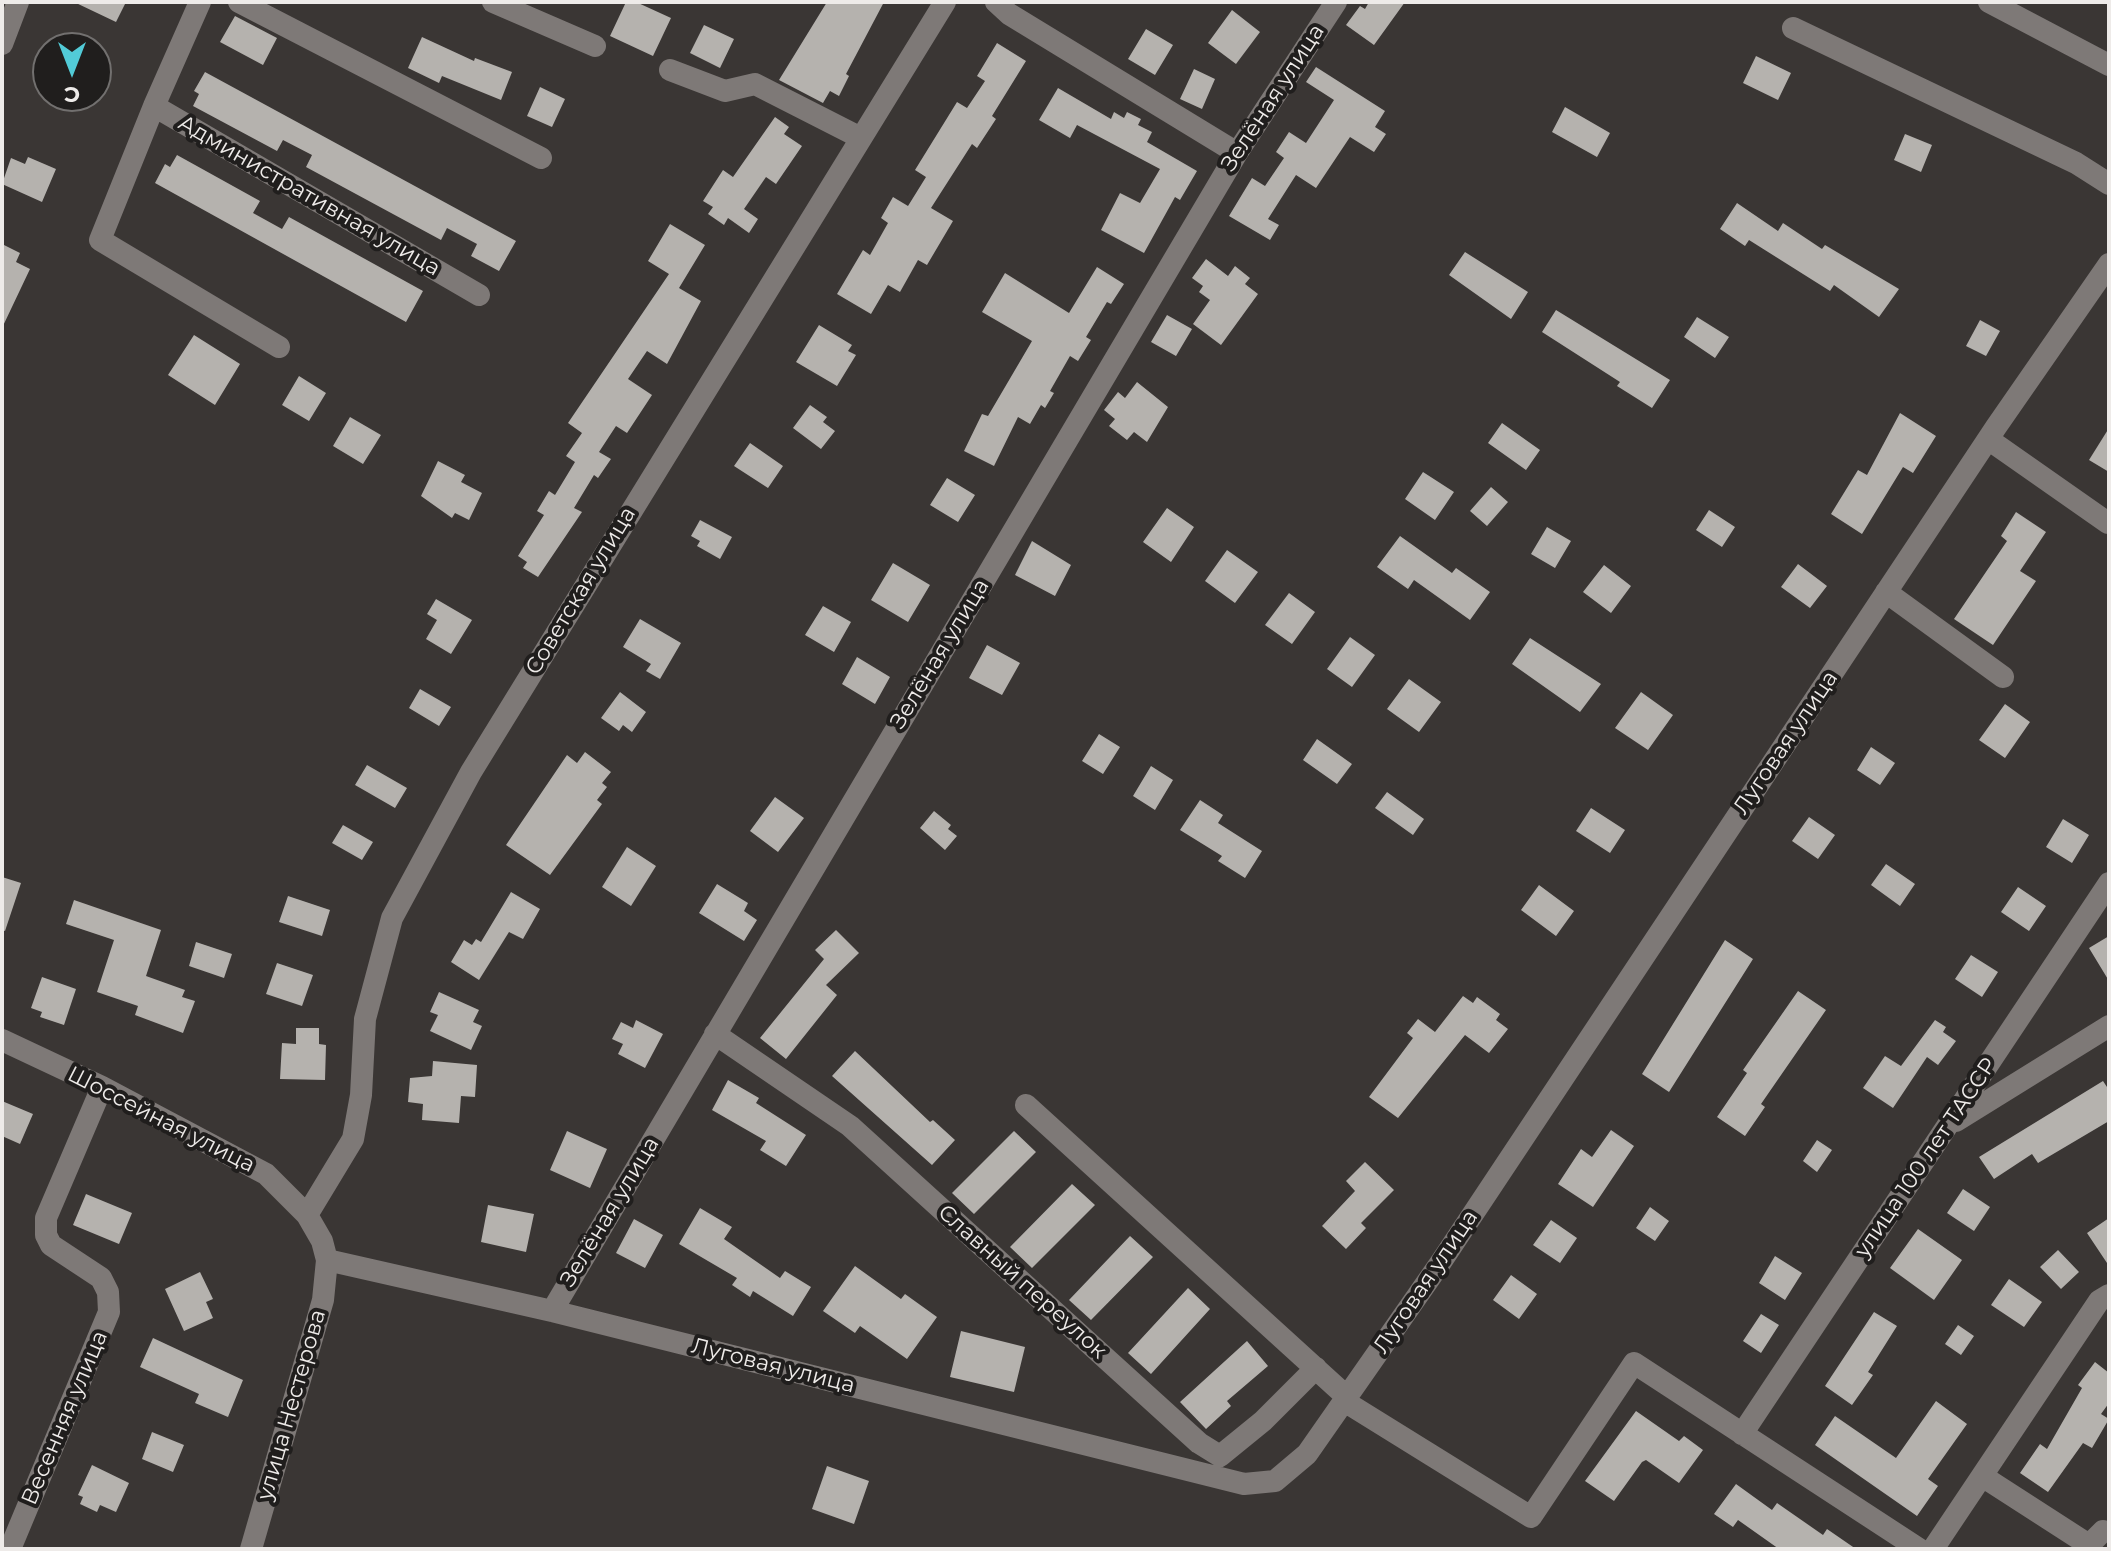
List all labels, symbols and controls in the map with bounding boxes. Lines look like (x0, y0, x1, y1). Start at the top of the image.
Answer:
street label: Зелёная улица (1216, 20, 1330, 176)
north arrow (32, 32, 112, 112)
text: С (64, 81, 80, 108)
street label: Административная улица (173, 110, 445, 282)
street label: Советская улица (520, 502, 642, 680)
street label: Зелёная улица (885, 574, 995, 734)
street label: Луговая улица (1728, 666, 1844, 820)
street label: улица 100 лет ТАССР (1849, 1053, 2003, 1263)
street label: Шоссейная улица (63, 1061, 259, 1179)
street label: Зелёная улица (555, 1132, 665, 1292)
street label: Славный переулок (932, 1199, 1112, 1365)
street label: Луговая улица (1368, 1205, 1484, 1359)
street label: улица Нестерова (252, 1307, 332, 1503)
street label: Весенняя улица (16, 1327, 114, 1509)
street label: Луговая улица (689, 1333, 857, 1399)

